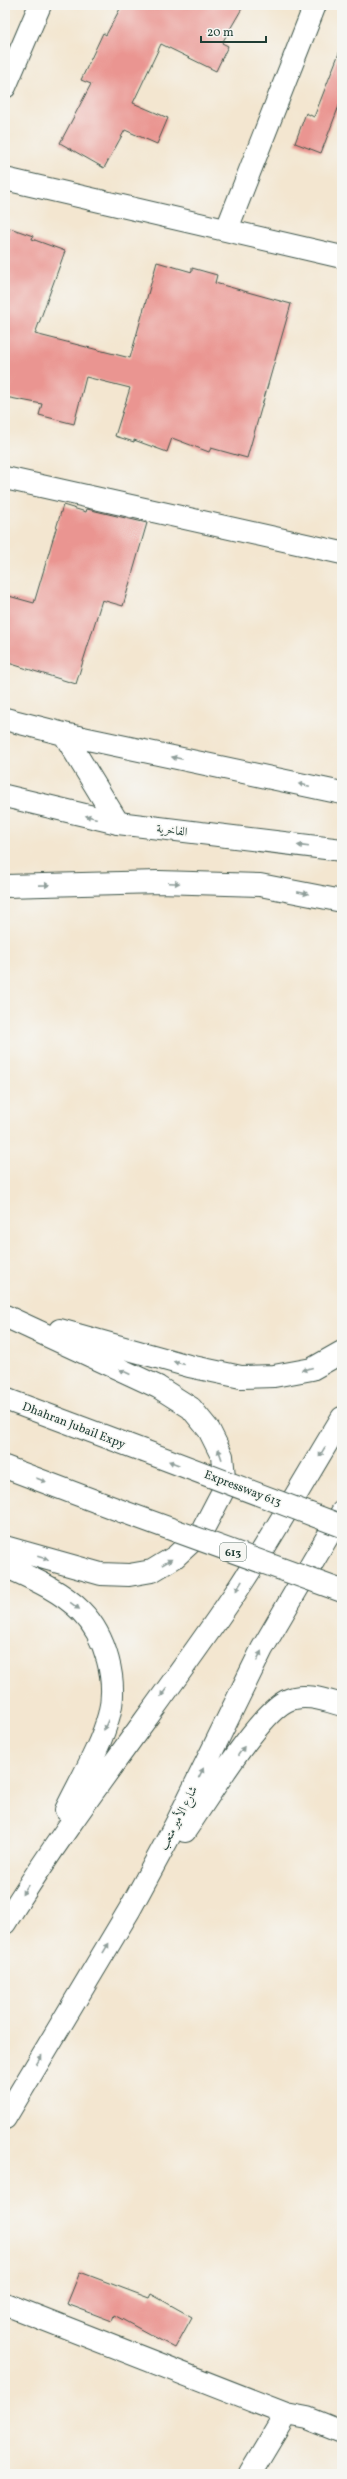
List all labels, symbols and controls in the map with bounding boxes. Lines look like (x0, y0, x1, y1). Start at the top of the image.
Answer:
scale bar (201, 18, 266, 44)
text: 20 m (207, 25, 234, 41)
one-way arrow (171, 754, 183, 760)
one-way arrow (298, 782, 310, 788)
one-way arrow (85, 813, 98, 819)
street label: الفاخرية (156, 821, 189, 841)
one-way arrow (297, 843, 309, 849)
one-way arrow (168, 880, 181, 886)
one-way arrow (38, 882, 51, 888)
one-way arrow (297, 891, 309, 897)
one-way arrow (173, 1360, 185, 1366)
one-way arrow (301, 1367, 313, 1373)
one-way arrow (120, 1369, 131, 1375)
street label: Dhahran Jubail Expy (20, 1399, 128, 1453)
one-way arrow (318, 1446, 325, 1458)
one-way arrow (217, 1448, 223, 1460)
one-way arrow (168, 1459, 180, 1465)
street label: Expressway 613 (202, 1467, 284, 1511)
one-way arrow (36, 1478, 48, 1484)
road number: 613 (220, 1543, 246, 1561)
one-way arrow (37, 1555, 49, 1561)
one-way arrow (161, 1558, 173, 1565)
one-way arrow (236, 1580, 243, 1592)
one-way arrow (69, 1602, 80, 1610)
one-way arrow (256, 1650, 262, 1662)
one-way arrow (160, 1687, 168, 1697)
one-way arrow (102, 1719, 108, 1731)
one-way arrow (237, 1746, 245, 1756)
one-way arrow (198, 1767, 204, 1778)
street label: شارع الأمير متعب (154, 1783, 204, 1854)
one-way arrow (21, 1885, 29, 1895)
one-way arrow (102, 1943, 110, 1953)
one-way arrow (36, 2054, 43, 2066)

